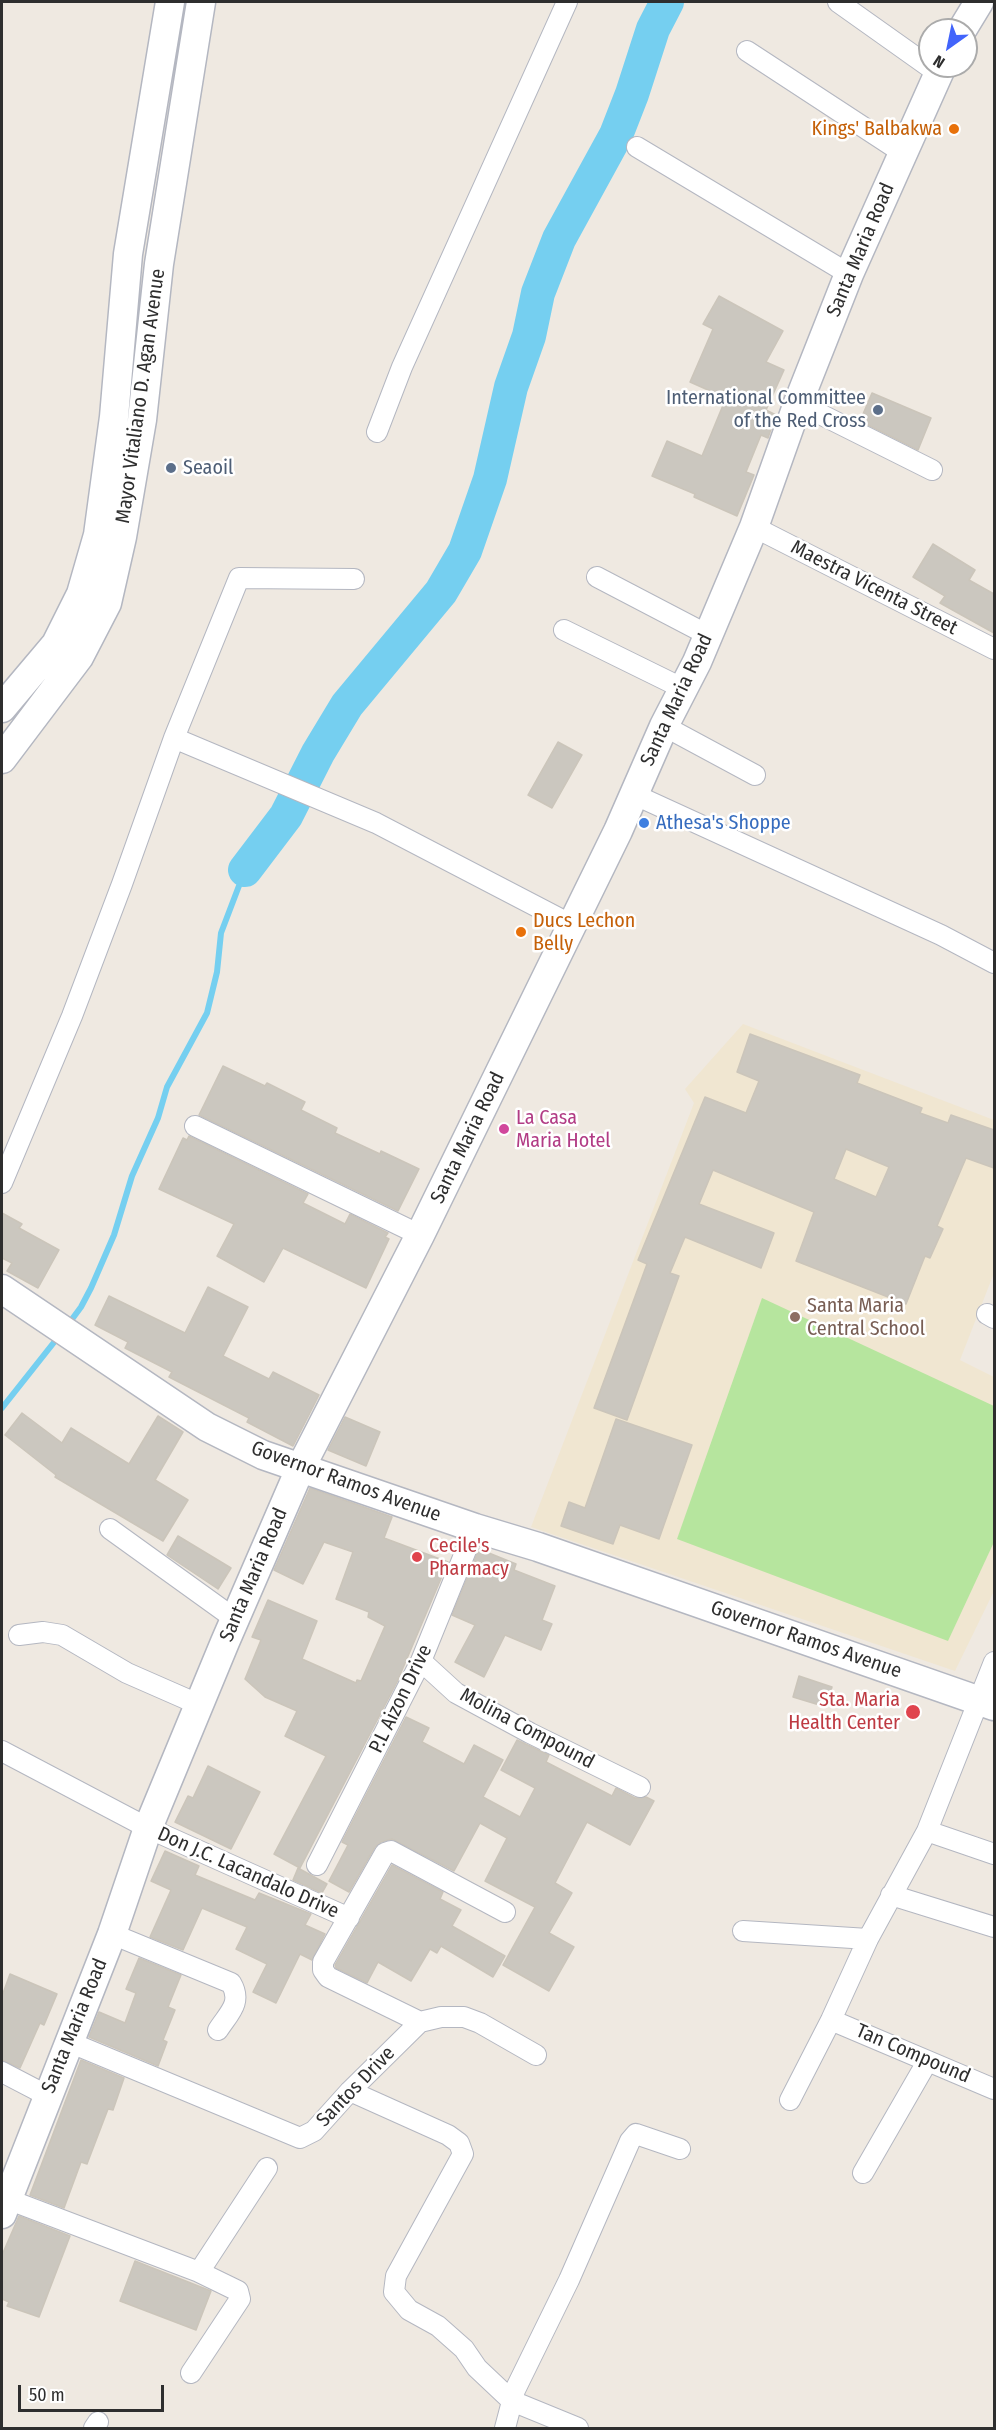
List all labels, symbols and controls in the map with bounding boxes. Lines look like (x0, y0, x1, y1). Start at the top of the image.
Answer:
north arrow (918, 18, 978, 78)
text: N (930, 51, 948, 72)
place label: Kings' Balbakwa (812, 117, 942, 141)
marker: Kings' Balbakwa (947, 122, 961, 136)
street label: Santa Maria Road (822, 179, 900, 321)
street label: Mayor Vitaliano D. Agan Avenue (111, 267, 171, 525)
place label: International Committee of the Red Cross (666, 386, 866, 433)
marker: International Committee of the Red Cross (871, 403, 885, 417)
place label: Seaoil (183, 456, 233, 480)
marker: Seaoil (164, 461, 178, 475)
street label: Maestra Vicenta Street (787, 536, 961, 640)
street label: Santa Maria Road (636, 630, 718, 770)
place label: Athesa's Shoppe (656, 811, 791, 835)
marker: Athesa's Shoppe (637, 816, 651, 830)
place label: Ducs Lechon Belly (533, 909, 635, 956)
marker: Ducs Lechon Belly (514, 925, 528, 939)
street label: Santa Maria Road (426, 1068, 510, 1208)
place label: La Casa Maria Hotel (516, 1106, 611, 1153)
marker: La Casa Maria Hotel (497, 1122, 511, 1136)
place label: Santa Maria Central School (807, 1294, 925, 1341)
marker: Santa Maria Central School (788, 1310, 802, 1324)
street label: Governor Ramos Avenue (248, 1437, 444, 1527)
street label: Santa Maria Road (215, 1504, 293, 1646)
place label: Cecile's Pharmacy (429, 1534, 509, 1581)
marker: Cecile's Pharmacy (410, 1550, 424, 1564)
street label: Governor Ramos Avenue (708, 1596, 904, 1684)
street label: P.L Aizon Drive (365, 1641, 437, 1757)
street label: Molina Compound (456, 1684, 598, 1774)
place label: Sta. Maria Health Center (788, 1688, 900, 1735)
marker: Sta. Maria Health Center (904, 1703, 922, 1721)
street label: Don J.C. Lacandalo Drive (154, 1822, 342, 1924)
street label: Santa Maria Road (37, 1955, 113, 2097)
street label: Tan Compound (852, 2019, 974, 2089)
street label: Santos Drive (312, 2042, 400, 2132)
scale bar (21, 2373, 166, 2411)
text: 50 m (29, 2384, 65, 2406)

